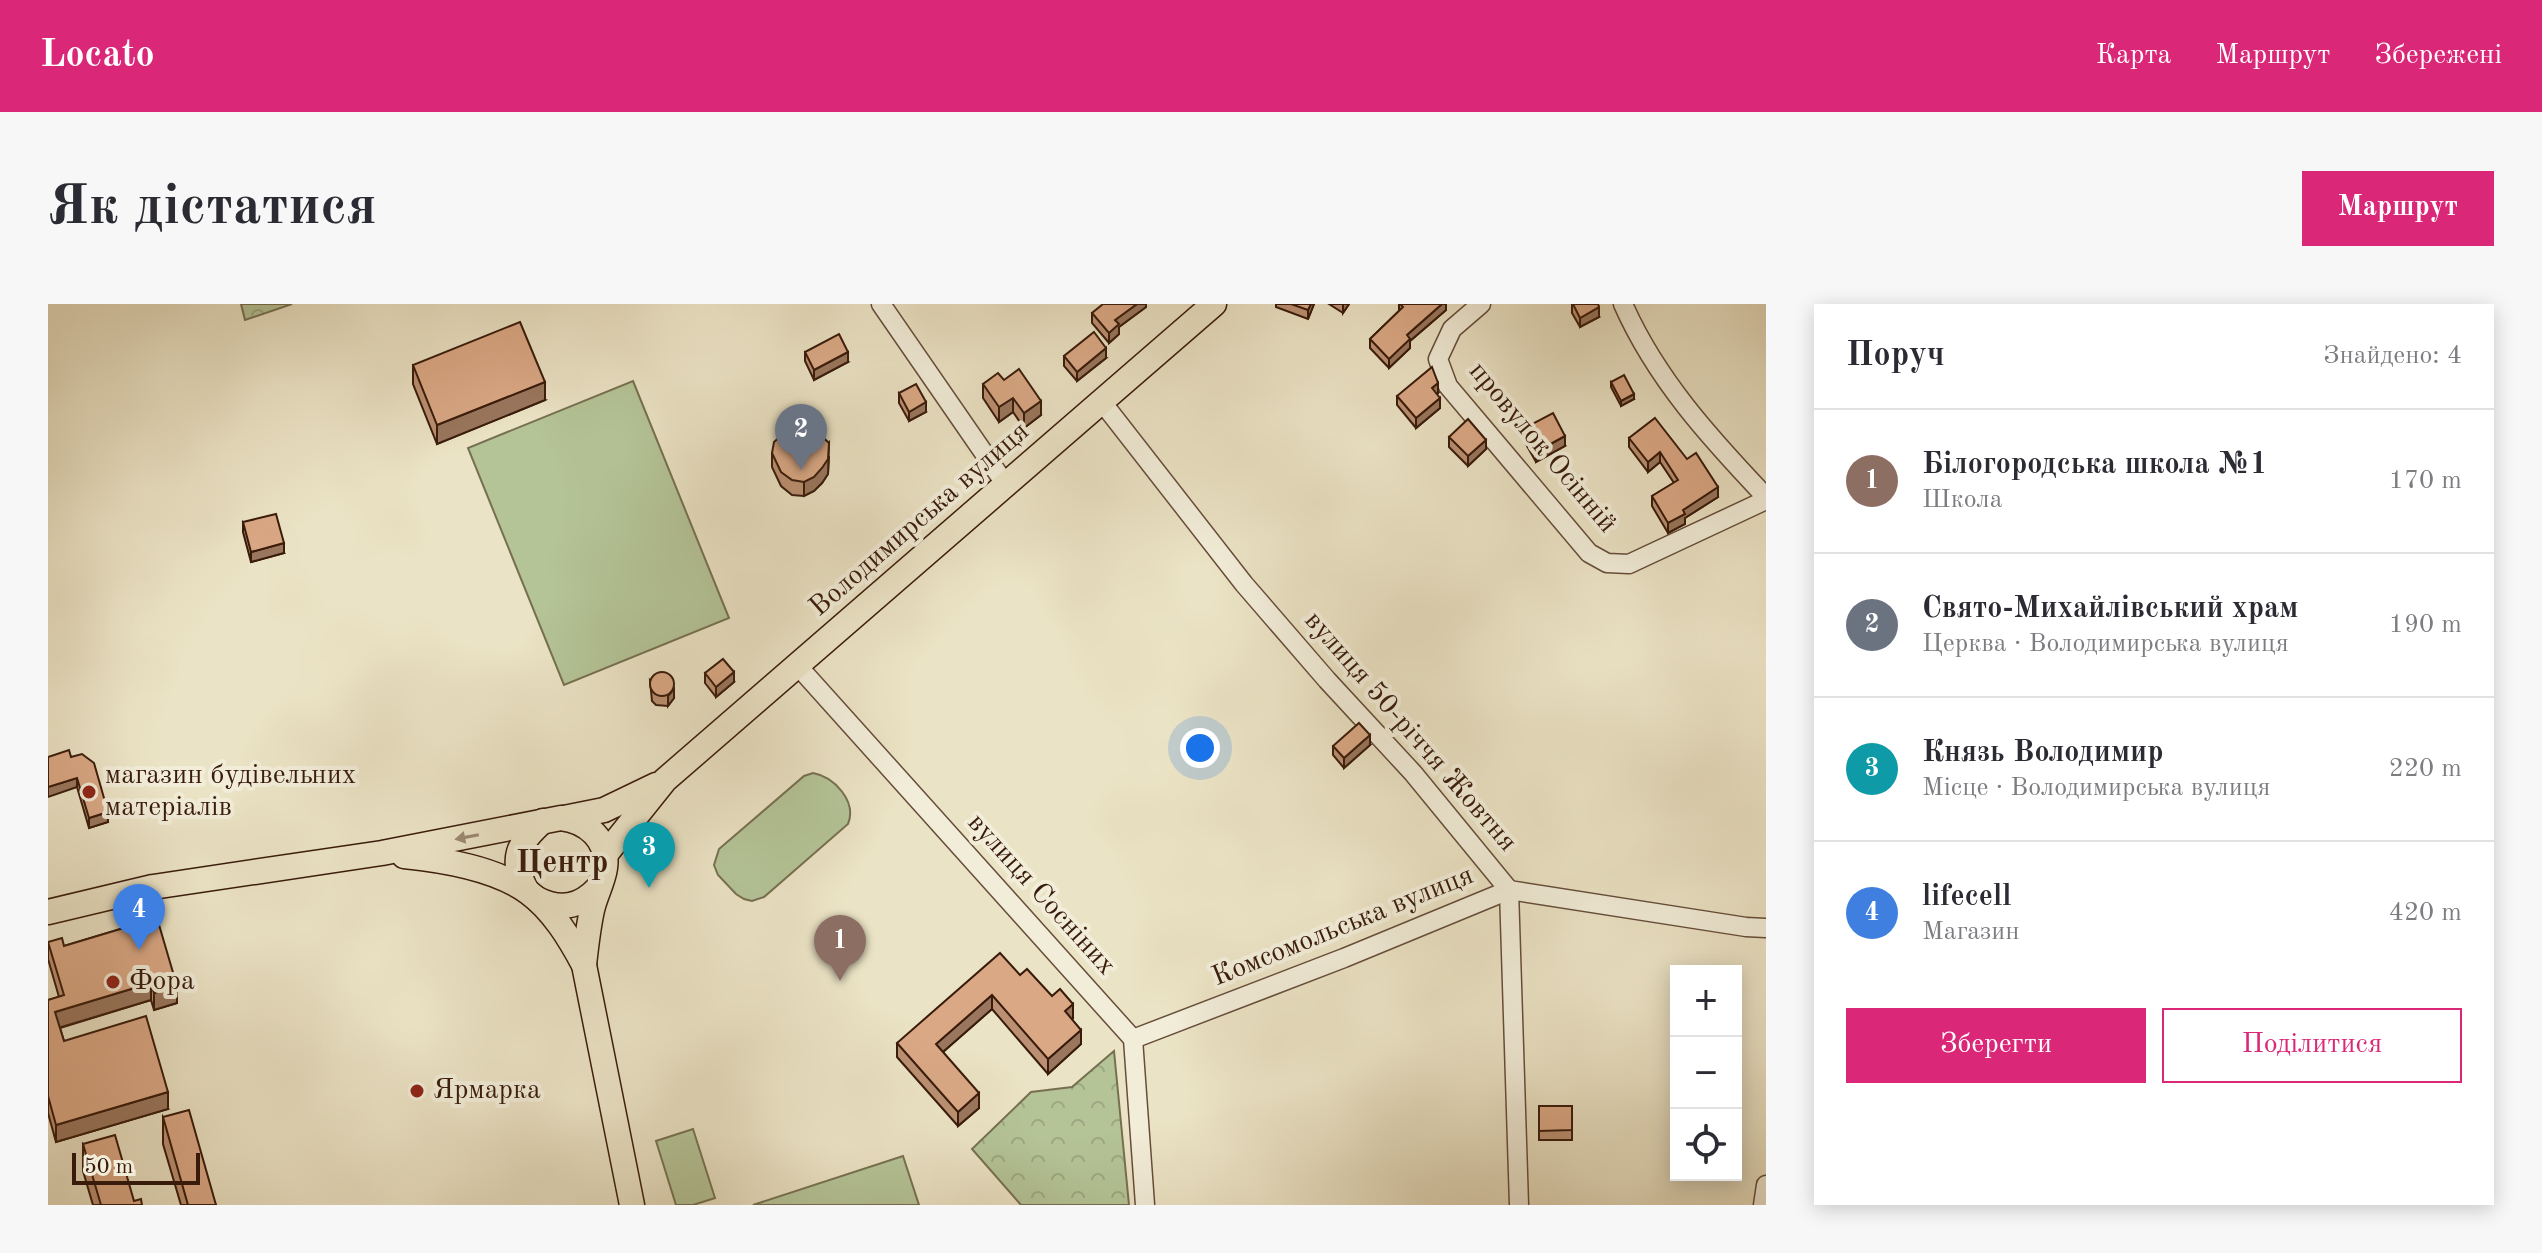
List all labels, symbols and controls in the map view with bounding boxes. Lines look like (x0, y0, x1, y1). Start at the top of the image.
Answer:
text: Locato (40, 37, 155, 75)
text: Карта (2096, 42, 2171, 70)
text: Маршрут (2215, 42, 2330, 70)
text: Збережені (2374, 42, 2502, 70)
button: Маршрут (2302, 171, 2494, 246)
text: Як дістатися (48, 180, 377, 236)
text: Поруч (1846, 339, 1945, 373)
text: Знайдено: 4 (2323, 343, 2462, 369)
street label: провулок Осінній (1463, 357, 1621, 539)
pin: 2 (775, 404, 827, 470)
street label: Володимирська вулиця (805, 418, 1035, 622)
text: Білогородська школа №1 (1922, 450, 2267, 480)
text: 1 (1864, 468, 1880, 494)
text: 170 m (2389, 468, 2462, 494)
text: Школа (1922, 487, 2003, 513)
text: Свято-Михайлівський храм (1922, 594, 2298, 624)
street label: вулиця 50-річчя Жовтня (1299, 607, 1521, 857)
text: 2 (1864, 612, 1880, 638)
text: 190 m (2389, 612, 2462, 638)
text: Церква · Володимирська вулиця (1922, 631, 2289, 657)
your location (1180, 728, 1220, 768)
text: Князь Володимир (1922, 738, 2164, 768)
text: 3 (1864, 756, 1880, 782)
text: 220 m (2389, 756, 2462, 782)
place label: магазин будівельних матеріалів (105, 762, 356, 822)
text: Місце · Володимирська вулиця (1922, 775, 2270, 801)
marker: магазин будівельних матеріалів (80, 783, 98, 801)
street label: вулиця Сосніних (962, 809, 1120, 981)
pin: 3 (623, 822, 675, 888)
one-way arrow (454, 831, 479, 843)
district label: Центр (516, 848, 608, 880)
street label: Комсомольська вулиця (1208, 862, 1478, 992)
text: lifecell (1922, 882, 2011, 912)
pin: 4 (113, 884, 165, 950)
text: 4 (1864, 900, 1880, 926)
text: 420 m (2389, 900, 2462, 926)
pin: 1 (814, 915, 866, 981)
text: Магазин (1922, 919, 2020, 945)
map controls (1670, 965, 1742, 1181)
button: + (1670, 965, 1742, 1037)
place label: Фора (129, 968, 195, 996)
marker: Фора (104, 973, 122, 991)
button: Зберегти (1846, 1008, 2146, 1083)
button: Поділитися (2162, 1008, 2462, 1083)
button: − (1670, 1037, 1742, 1109)
place label: Ярмарка (433, 1077, 541, 1105)
marker: Ярмарка (408, 1082, 426, 1100)
button: locate (1670, 1109, 1742, 1181)
scale bar (72, 1149, 200, 1185)
text: 50 m (84, 1156, 133, 1178)

